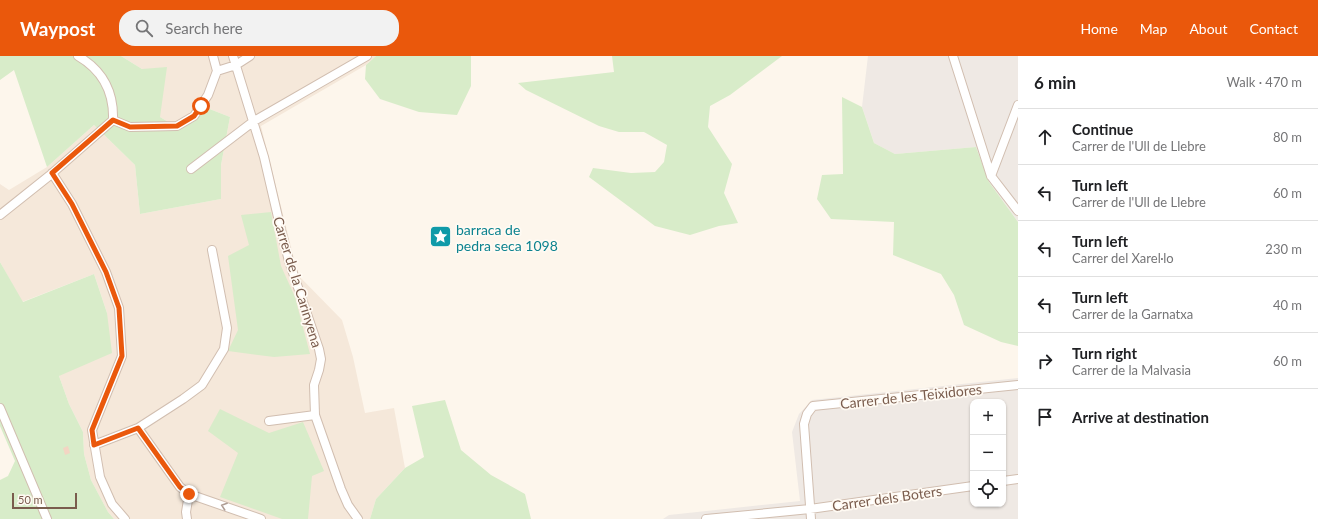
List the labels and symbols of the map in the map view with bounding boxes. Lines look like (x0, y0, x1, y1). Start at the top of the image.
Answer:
route start (192, 97, 210, 115)
street label: Carrer de la Carinyena (270, 214, 326, 350)
place label: barraca de pedra seca 1098 (456, 221, 558, 254)
place icon: barraca de pedra seca 1098 (427, 224, 453, 250)
street label: Carrer de les Teixidores (839, 380, 983, 412)
street label: Carrer dels Boters (831, 482, 943, 514)
route end (180, 485, 198, 503)
scale bar (12, 491, 77, 510)
one-way arrow (221, 503, 228, 511)

